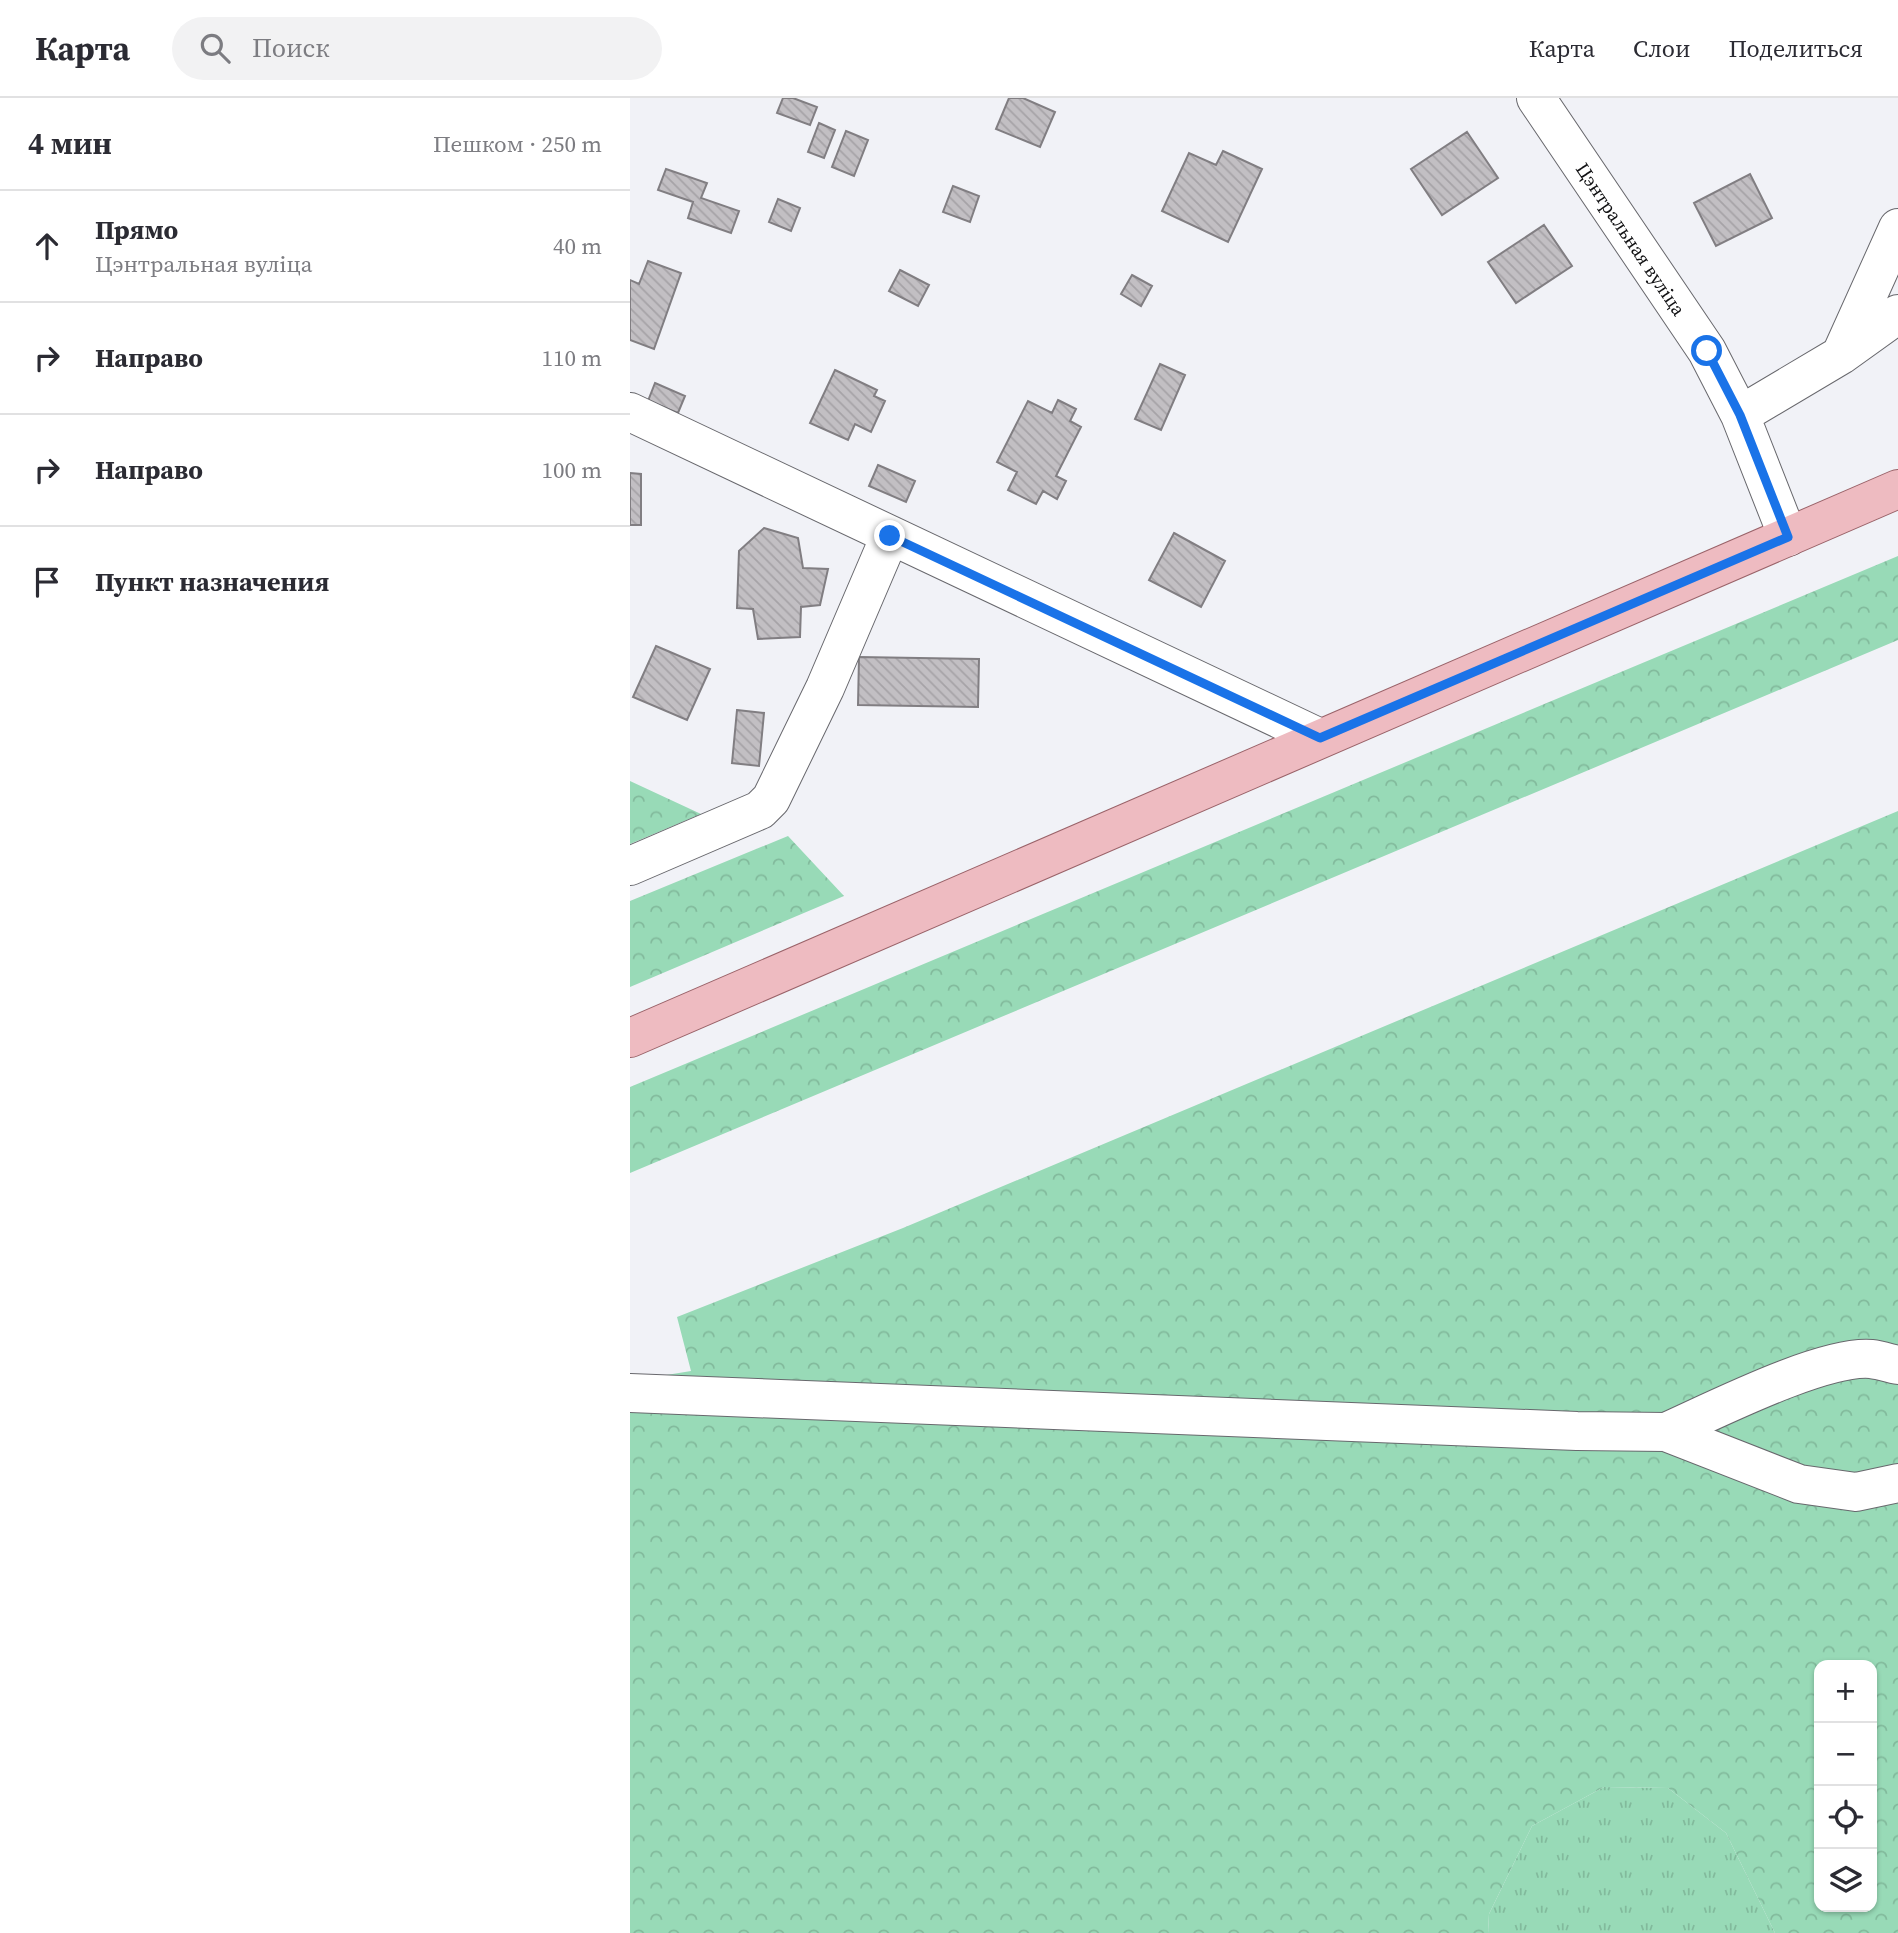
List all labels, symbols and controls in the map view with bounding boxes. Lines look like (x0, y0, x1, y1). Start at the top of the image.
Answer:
search box (172, 17, 662, 80)
text: Карта (35, 26, 130, 71)
icon: search (196, 29, 234, 67)
text: Поиск (252, 30, 330, 66)
text: Карта (1529, 32, 1595, 65)
text: Слои (1633, 32, 1690, 65)
text: Поделиться (1728, 32, 1863, 65)
text: 4 мин (28, 123, 112, 164)
text: Пешком · 250 m (433, 128, 602, 160)
street label: Цэнтральная вуліца (1570, 157, 1692, 321)
text: Прямо (95, 212, 178, 248)
icon: ahead (28, 227, 66, 265)
text: 40 m (553, 230, 602, 262)
text: Цэнтральная вуліца (95, 248, 312, 280)
route start (1691, 335, 1722, 366)
icon: right (28, 339, 66, 377)
text: Направо (95, 340, 203, 376)
text: 110 m (541, 342, 602, 374)
icon: right (28, 451, 66, 489)
text: Направо (95, 452, 203, 488)
text: 100 m (541, 454, 602, 486)
route end (874, 520, 905, 551)
icon: arrive (28, 563, 66, 601)
text: Пункт назначения (95, 564, 329, 600)
map controls (1814, 1660, 1877, 1912)
button: + (1814, 1660, 1877, 1723)
button: − (1814, 1723, 1877, 1786)
button: locate (1814, 1786, 1877, 1849)
button: layers (1814, 1849, 1877, 1912)

